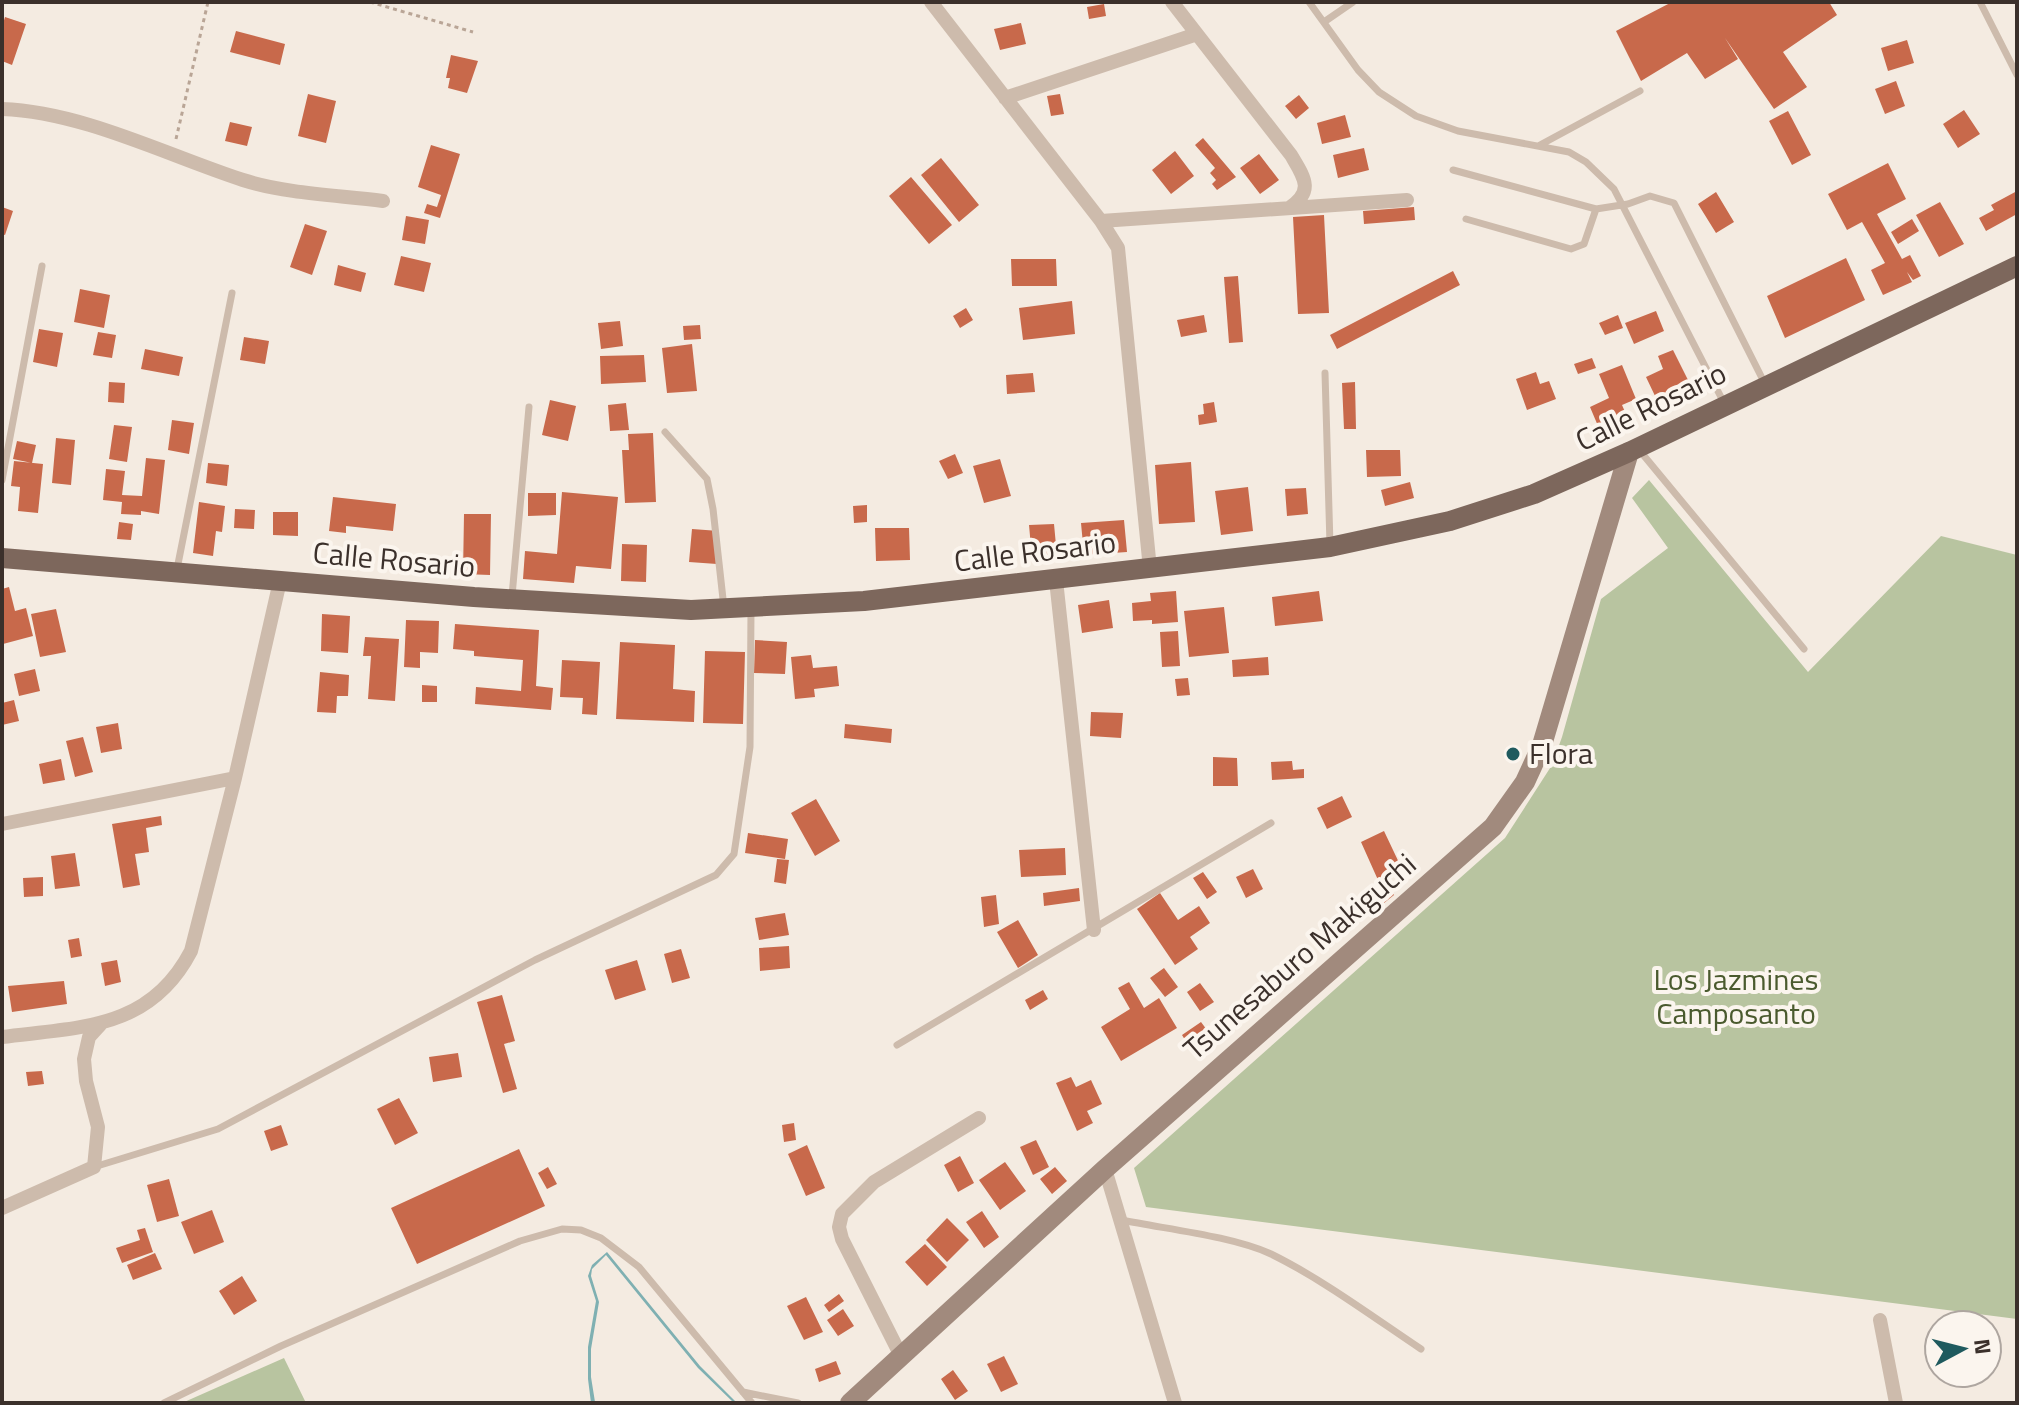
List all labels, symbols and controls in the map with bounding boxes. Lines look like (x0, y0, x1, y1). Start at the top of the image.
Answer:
street label: Calle Rosario (1567, 350, 1734, 462)
street label: Calle Rosario (951, 518, 1118, 584)
street label: Calle Rosario (311, 529, 477, 589)
place label: Flora (1529, 730, 1593, 776)
marker: Flora (1504, 745, 1522, 763)
street label: Tsunesaburo Makiguchi (1173, 842, 1426, 1071)
park label: Los Jazmines Camposanto (1654, 956, 1818, 1036)
north arrow (1923, 1309, 2003, 1389)
text: N (1965, 1337, 2001, 1356)

